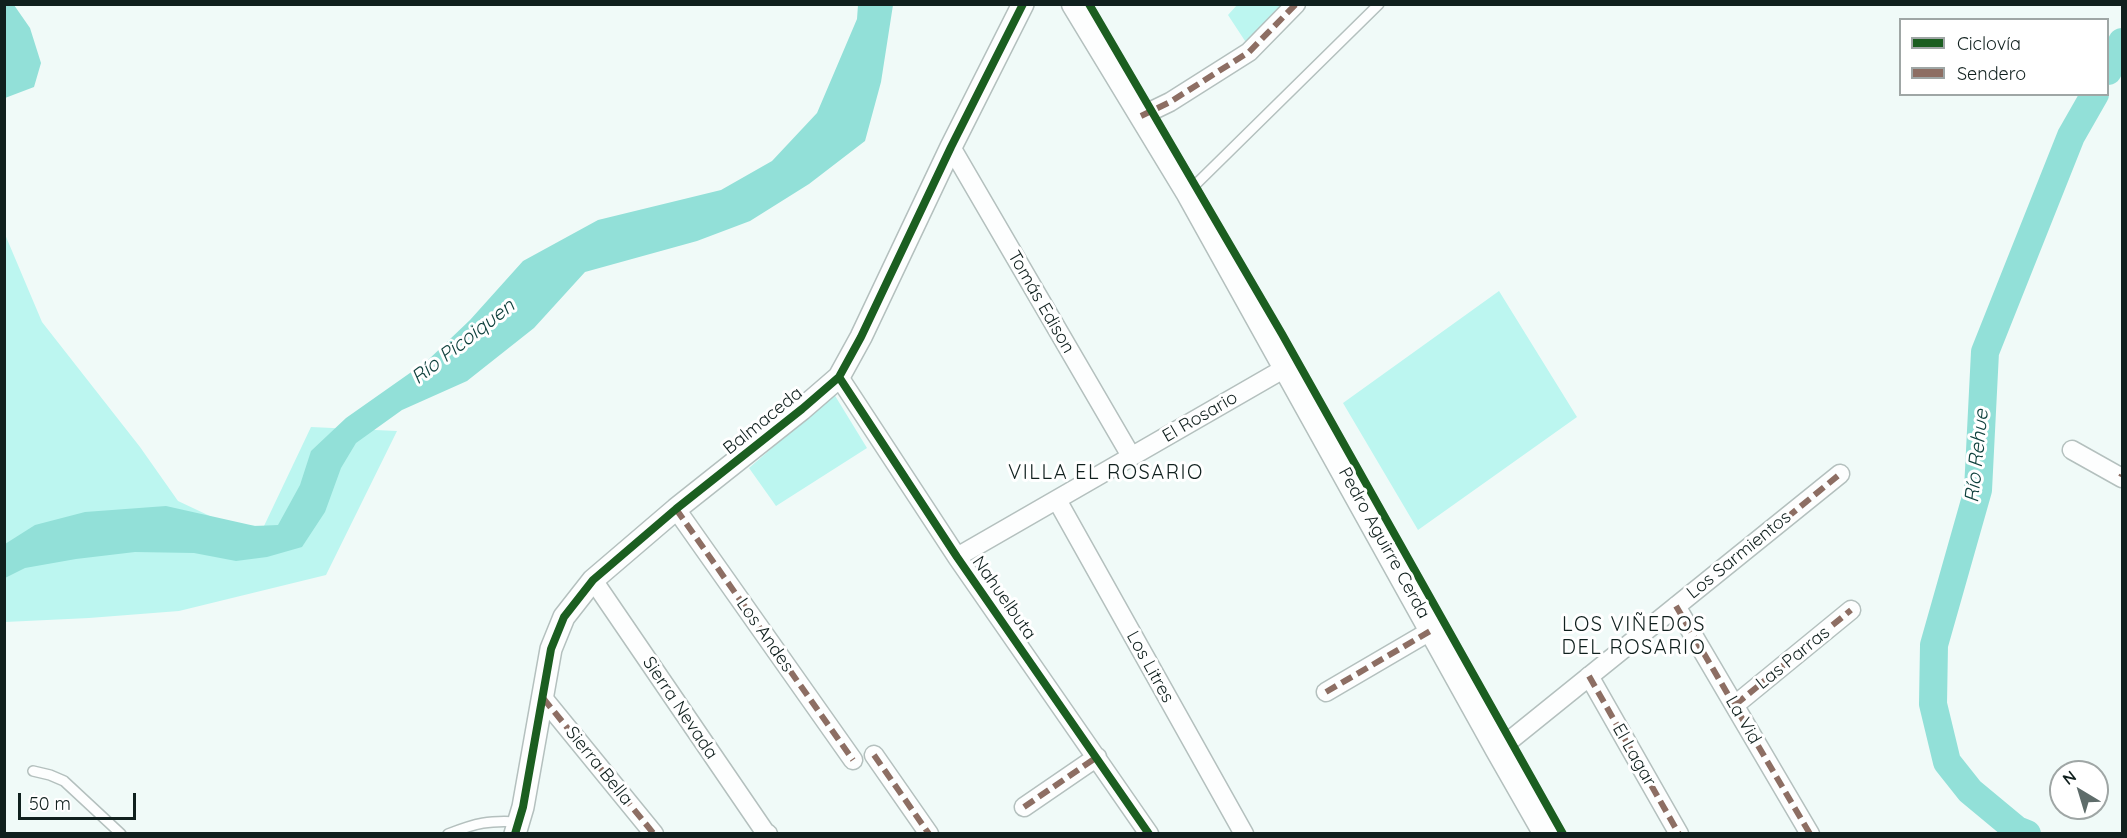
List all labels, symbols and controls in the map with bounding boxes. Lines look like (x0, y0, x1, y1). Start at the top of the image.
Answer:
legend (1899, 18, 2109, 96)
text: Ciclovía (1957, 32, 2021, 55)
text: Sendero (1957, 62, 2026, 85)
street label: Tomás Edison (1003, 247, 1079, 357)
water label: Río Picoiquen (407, 294, 519, 390)
street label: Balmaceda (719, 383, 807, 459)
street label: El Rosario (1159, 387, 1241, 447)
water label: Río Rehue (1960, 408, 1994, 504)
district label: VILLA EL ROSARIO (1008, 461, 1204, 485)
street label: Pedro Aguirre Cerda (1333, 464, 1435, 622)
street label: Los Sarmientos (1682, 506, 1796, 604)
street label: Nahuelbuta (967, 552, 1041, 644)
street label: Los Andes (732, 594, 798, 676)
district label: LOS VIÑEDOS DEL ROSARIO (1562, 613, 1706, 660)
street label: Las Parras (1752, 622, 1834, 694)
street label: Los Litres (1122, 627, 1178, 707)
street label: Sierra Nevada (638, 653, 722, 763)
street label: La Vid (1721, 692, 1765, 748)
street label: El Lagar (1607, 720, 1661, 790)
street label: Sierra Bella (561, 722, 637, 810)
north arrow (2049, 760, 2109, 820)
text: N (2058, 766, 2080, 789)
scale bar (21, 781, 140, 819)
text: 50 m (29, 792, 71, 815)

